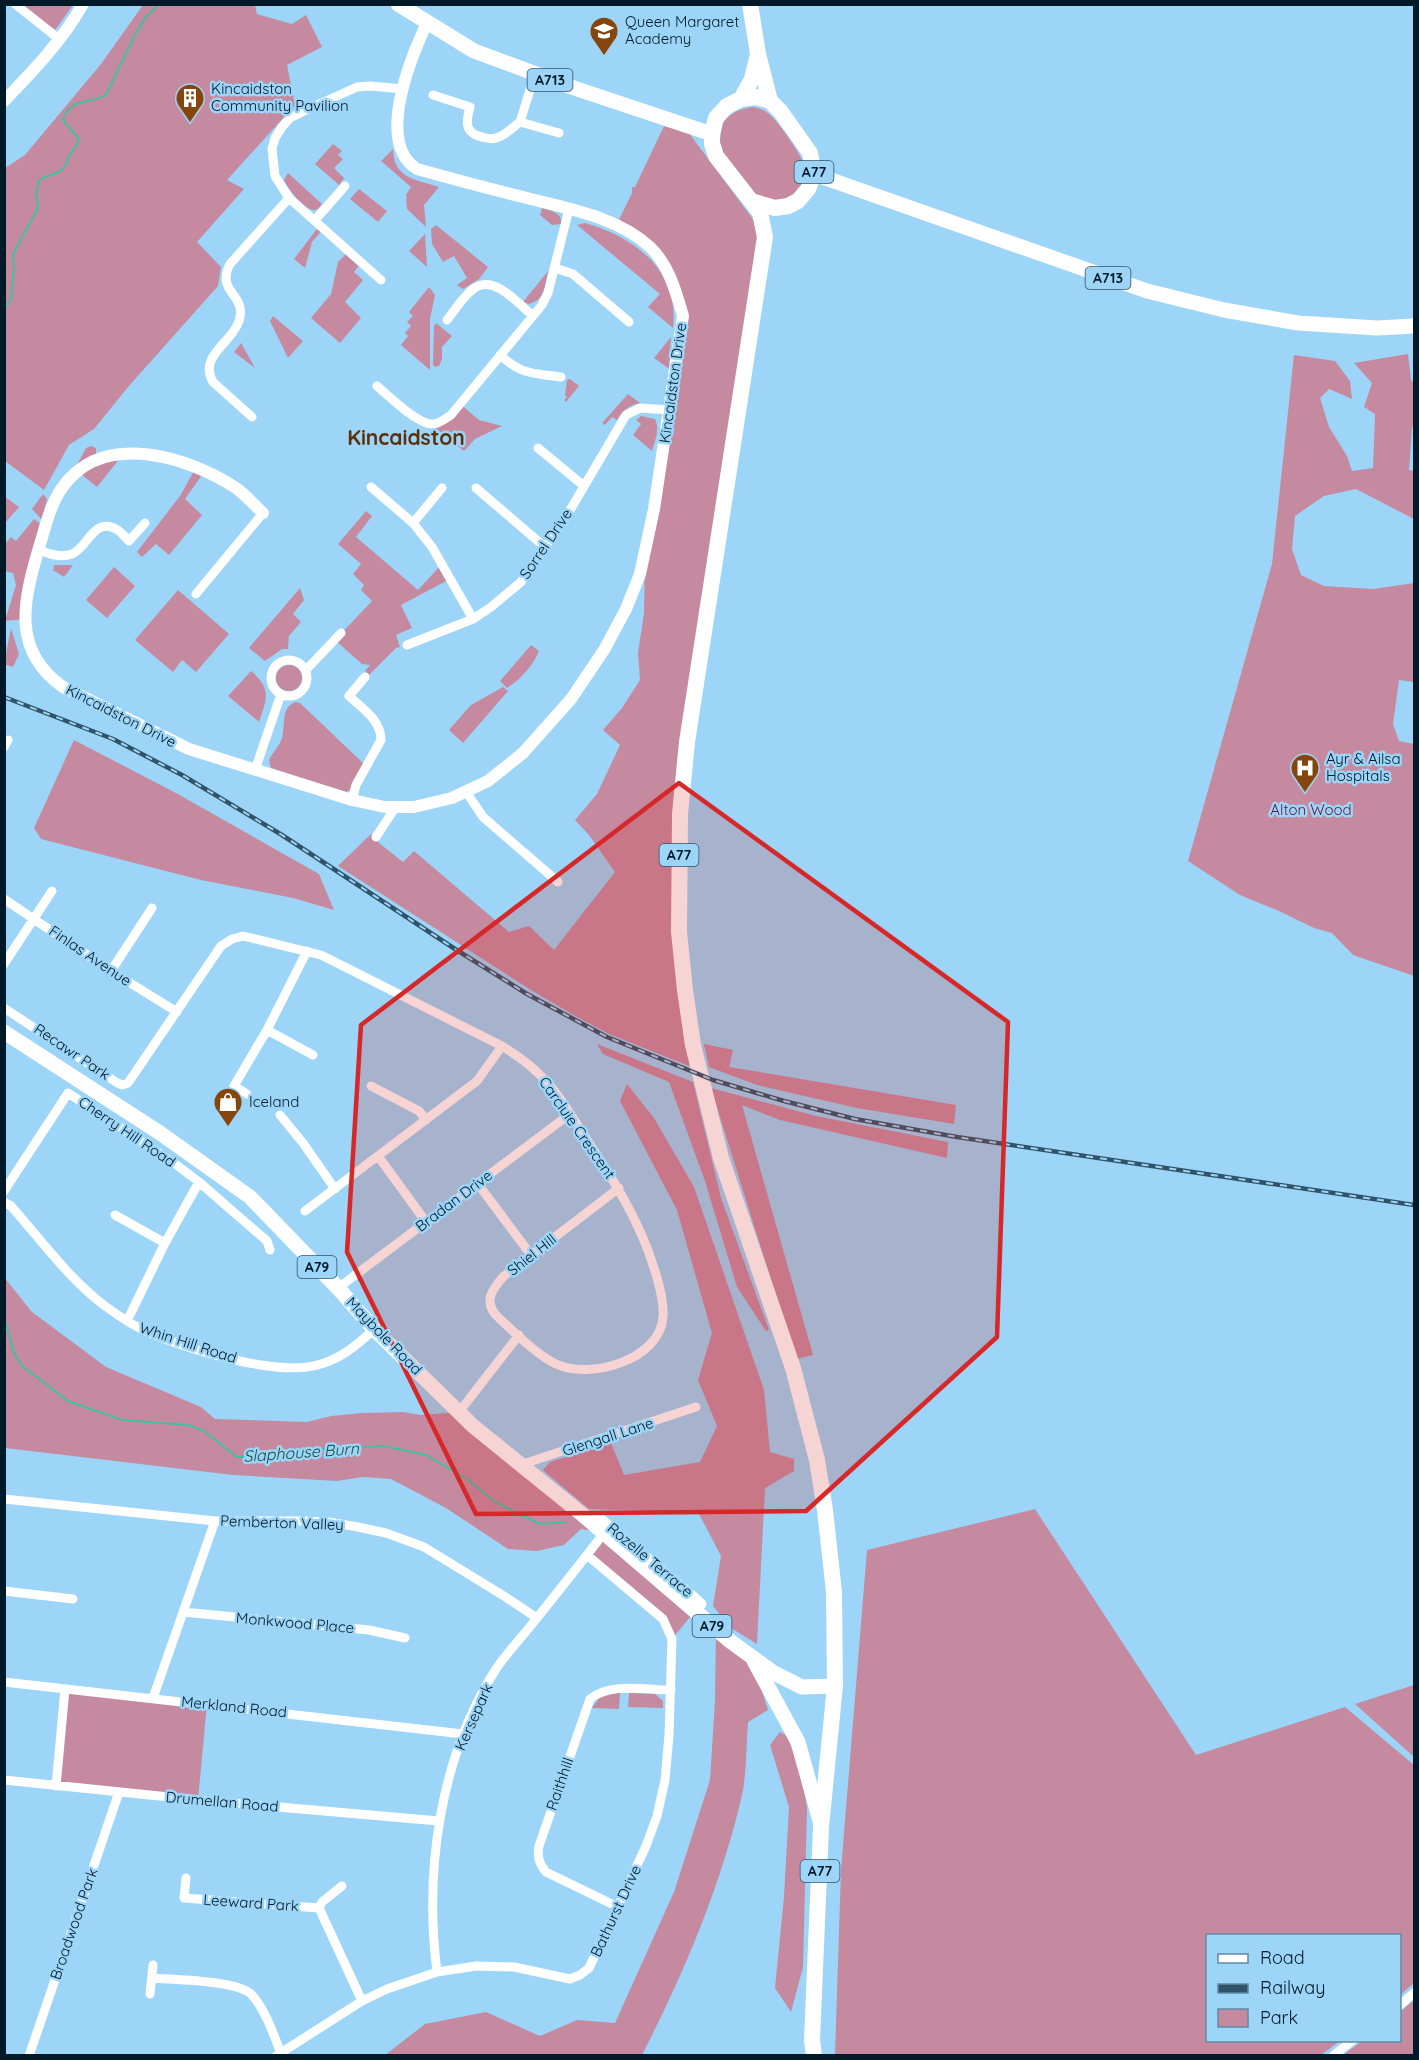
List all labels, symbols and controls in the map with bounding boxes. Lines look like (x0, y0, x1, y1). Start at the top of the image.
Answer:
place label: Queen Margaret Academy (625, 12, 739, 48)
school or university icon: Queen Margaret Academy (588, 15, 620, 57)
road number: A713 (528, 69, 572, 91)
place label: Kincaidston Community Pavilion (211, 79, 349, 115)
building icon: Kincaidston Community Pavilion (174, 82, 206, 124)
road number: A77 (794, 161, 834, 183)
road number: A713 (1086, 267, 1130, 289)
street label: Kincaidston Drive (655, 322, 690, 444)
district label: Kincaidston (347, 424, 465, 450)
street label: Sorrel Drive (515, 505, 576, 583)
street label: Kincaidston Drive (63, 680, 180, 752)
place label: Ayr & Ailsa Hospitals (1326, 749, 1401, 785)
hospital icon: Ayr & Ailsa Hospitals (1289, 752, 1321, 794)
park label: Alton Wood (1270, 800, 1352, 819)
road number: A77 (660, 844, 698, 866)
street label: Finlas Avenue (45, 921, 135, 990)
street label: Recawr Park (30, 1019, 114, 1084)
street label: Carcluie Crescent (535, 1073, 620, 1183)
shop icon: Iceland (212, 1086, 244, 1128)
street label: Cherry Hill Road (75, 1092, 180, 1171)
place label: Iceland (249, 1092, 299, 1111)
street label: Bradan Drive (411, 1165, 496, 1236)
street label: Shiel Hill (503, 1230, 560, 1280)
road number: A79 (298, 1256, 336, 1278)
street label: Maybole Road (342, 1293, 426, 1379)
street label: Whin Hill Road (137, 1318, 239, 1367)
street label: Glengall Lane (560, 1413, 656, 1460)
water label: Slaphouse Burn (243, 1438, 360, 1466)
street label: Pemberton Valley (220, 1511, 344, 1534)
street label: Rozelle Terrace (604, 1518, 697, 1601)
street label: Monkwood Place (235, 1608, 355, 1637)
road number: A79 (692, 1615, 732, 1637)
street label: Kersepark (450, 1680, 497, 1753)
street label: Merkland Road (180, 1692, 288, 1722)
street label: Raithhill (542, 1755, 577, 1813)
street label: Drumellan Road (165, 1787, 279, 1816)
road number: A77 (800, 1860, 840, 1882)
street label: Bathurst Drive (586, 1862, 645, 1960)
street label: Broadwood Park (46, 1866, 102, 1982)
street label: Leeward Park (203, 1890, 299, 1915)
legend (1206, 1934, 1401, 2042)
text: Road (1260, 1946, 1305, 1969)
text: Railway (1260, 1976, 1326, 1999)
text: Park (1260, 2006, 1298, 2029)

